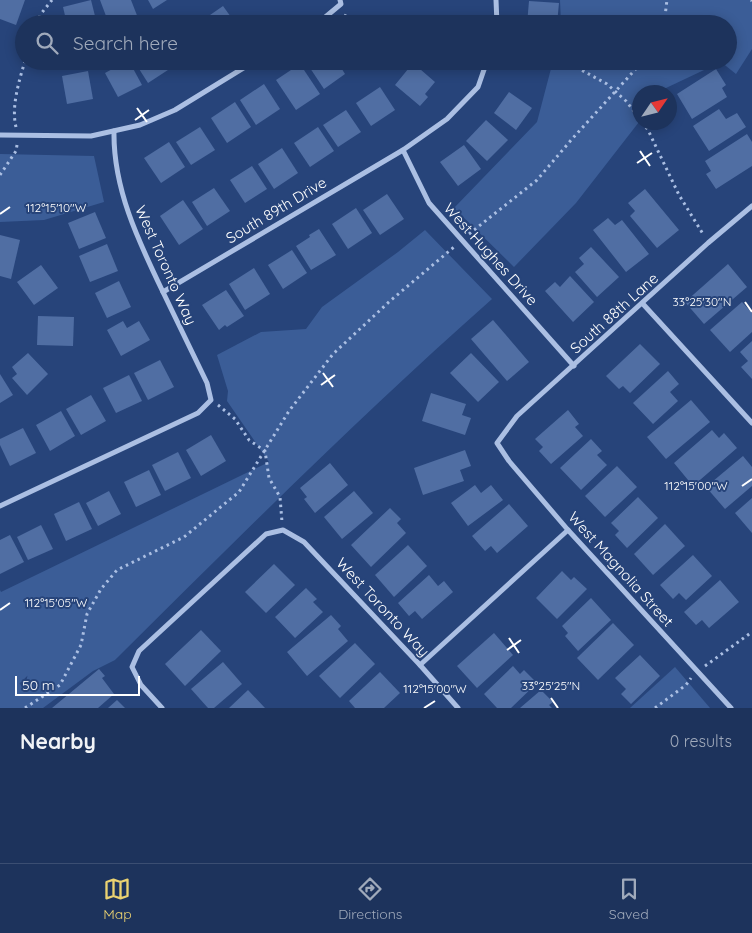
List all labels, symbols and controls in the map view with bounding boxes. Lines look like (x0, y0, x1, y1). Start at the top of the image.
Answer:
search box (15, 15, 737, 70)
icon: search (33, 29, 61, 57)
text: Search here (73, 31, 178, 55)
north arrow (632, 85, 677, 130)
street label: South 89th Drive (222, 172, 330, 248)
street label: West Hughes Drive (440, 199, 542, 309)
text: 112°15'10"W (26, 200, 87, 215)
street label: West Toronto Way (131, 202, 201, 328)
street label: South 88th Lane (566, 269, 662, 357)
text: 33°25'30"N (673, 294, 731, 309)
text: 112°15'00"W (664, 478, 728, 493)
street label: West Magnolia Street (564, 508, 678, 630)
street label: West Toronto Way (332, 553, 434, 661)
text: 112°15'05"W (25, 595, 88, 610)
scale bar (15, 673, 140, 696)
text: 50 m (22, 676, 55, 694)
text: 33°25'25"N (522, 678, 580, 693)
text: 112°15'00"W (403, 681, 467, 696)
text: Nearby (20, 728, 96, 754)
text: 0 results (670, 731, 732, 751)
tab: Map (103, 875, 132, 923)
tab: Directions (338, 875, 402, 923)
tab: Saved (609, 875, 649, 923)

